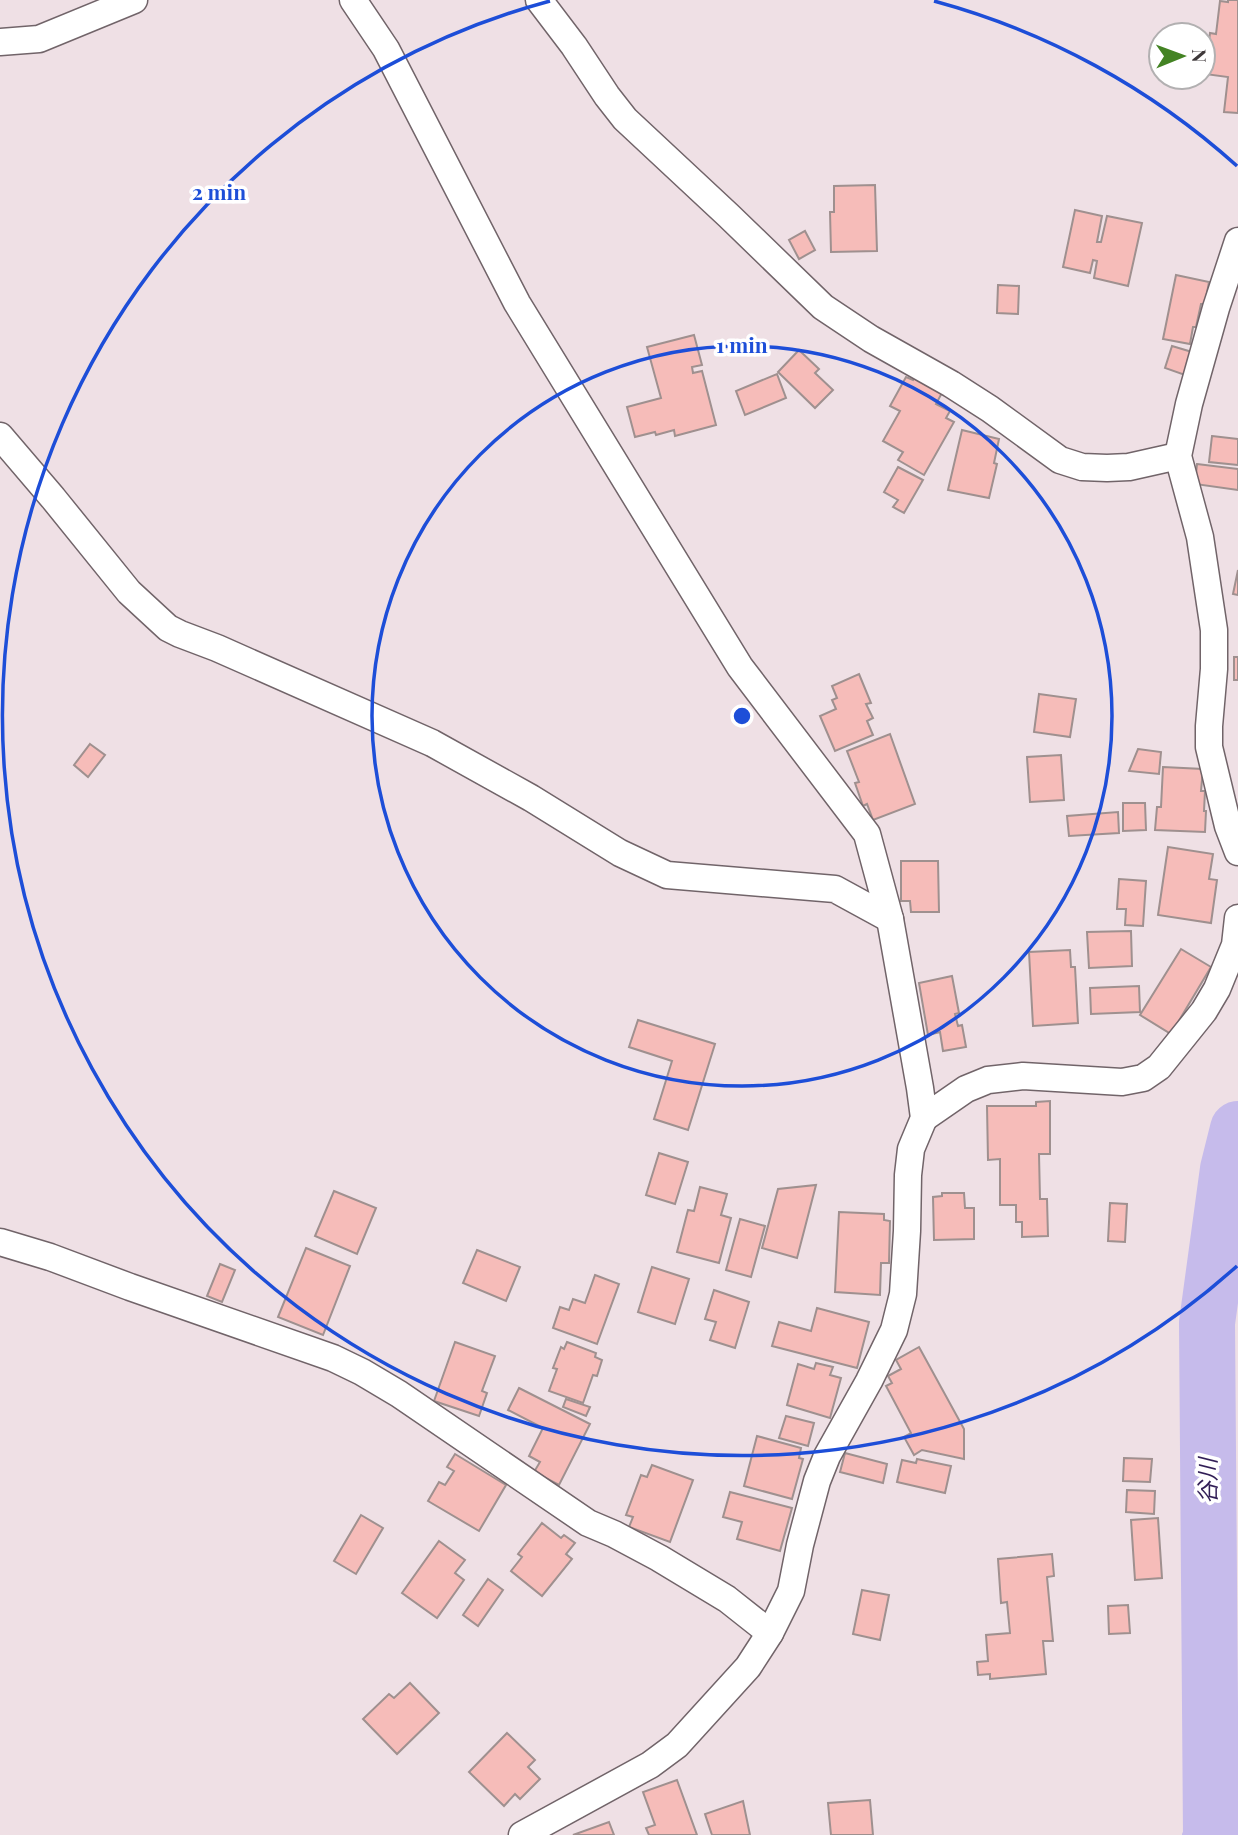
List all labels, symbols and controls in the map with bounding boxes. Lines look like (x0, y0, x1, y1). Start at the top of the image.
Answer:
north arrow (1147, 21, 1217, 91)
text: N (1187, 49, 1213, 63)
text: 2 min (192, 177, 246, 205)
text: 1 min (716, 330, 768, 358)
centre of rings (730, 704, 754, 728)
water label: 谷川 (1191, 1455, 1222, 1504)

